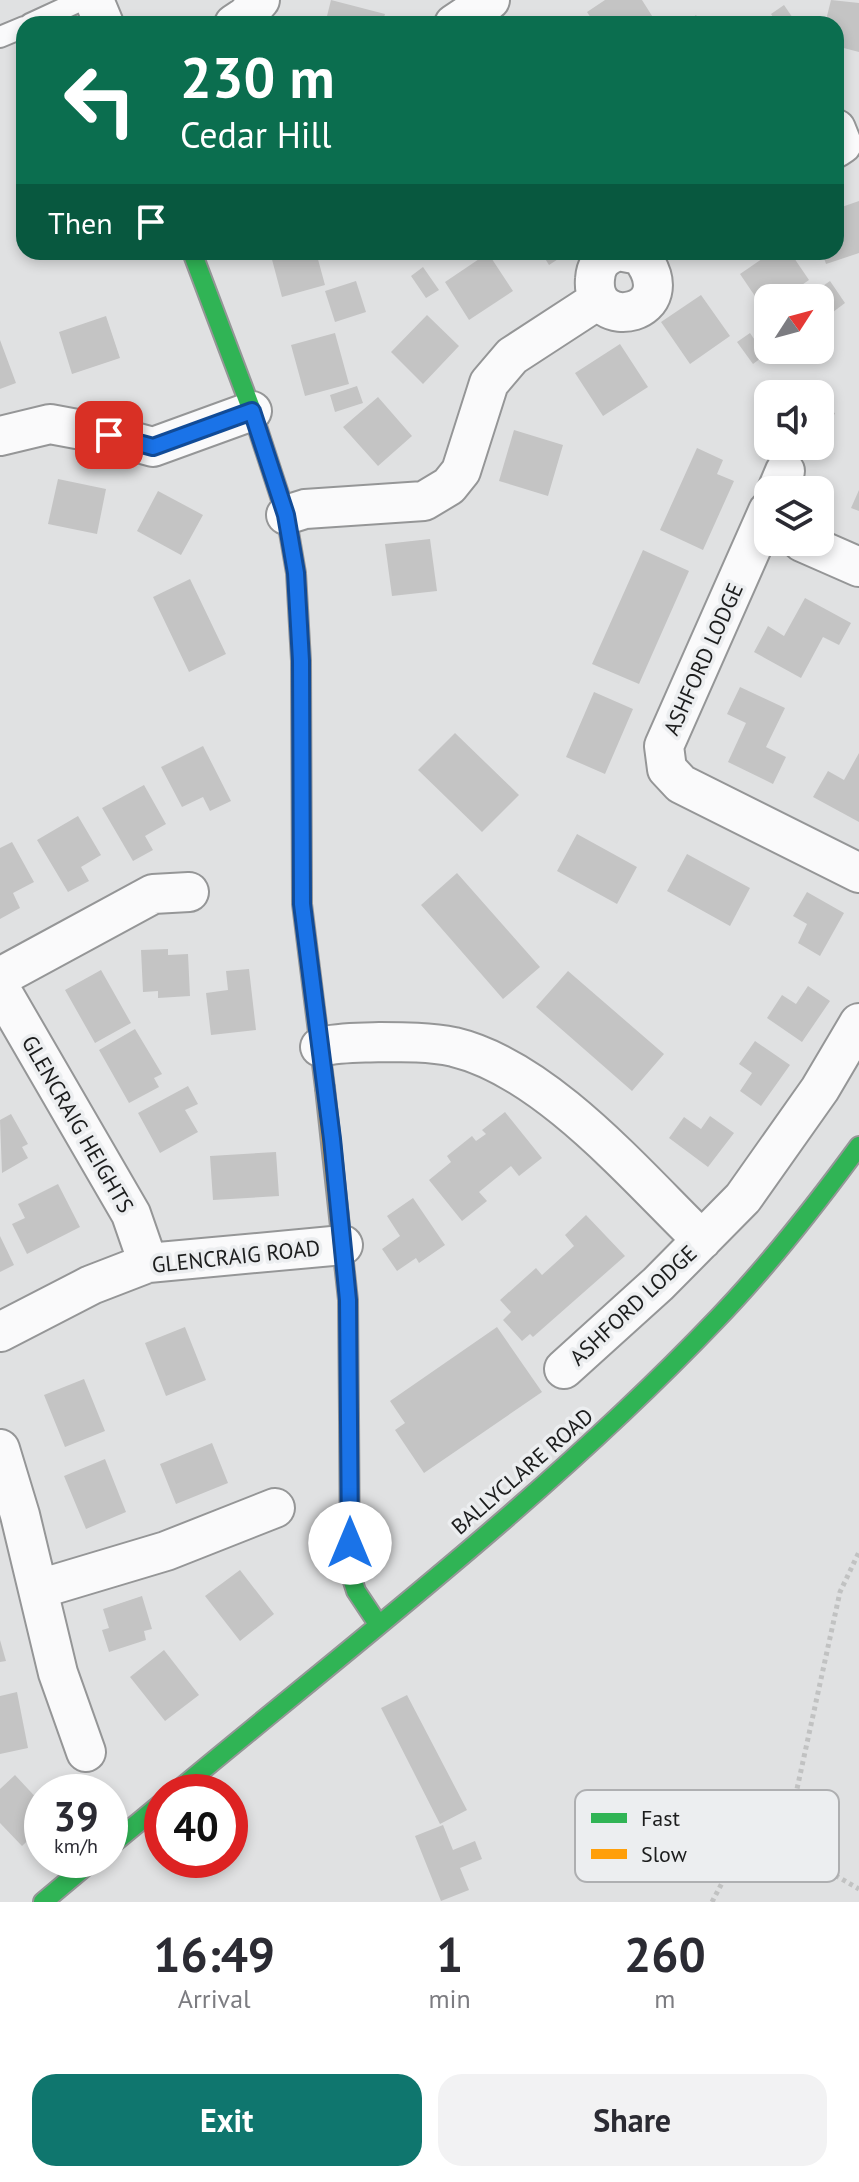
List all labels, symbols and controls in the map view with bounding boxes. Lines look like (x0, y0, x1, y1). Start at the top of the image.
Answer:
text: 230 m (180, 41, 335, 113)
icon: left (48, 48, 152, 152)
text: Cedar Hill (180, 111, 332, 158)
icon: arrive (129, 200, 173, 244)
text: Then (48, 203, 113, 242)
north arrow (754, 284, 834, 364)
map controls (754, 284, 834, 556)
button: sound (754, 380, 834, 460)
pin (75, 401, 143, 469)
icon: arrive (87, 413, 131, 457)
button: layers (754, 476, 834, 556)
street label: ASHFORD LODGE (657, 579, 749, 739)
street label: GLENCRAIG HEIGHTS (16, 1030, 140, 1218)
street label: GLENCRAIG ROAD (150, 1233, 322, 1279)
street label: ASHFORD LODGE (564, 1239, 702, 1371)
street label: BALLYCLARE ROAD (445, 1402, 599, 1540)
position arrow (308, 1501, 392, 1585)
speed limit sign: 40 (144, 1774, 248, 1878)
text: 39 (53, 1790, 99, 1842)
legend (575, 1790, 839, 1882)
text: Fast (641, 1804, 681, 1832)
text: km/h (54, 1833, 98, 1859)
text: Slow (641, 1840, 687, 1868)
text: 16:49 (153, 1923, 275, 1985)
text: 1 (436, 1923, 463, 1985)
text: 260 (624, 1923, 706, 1985)
text: Arrival (178, 1982, 251, 2015)
text: min (428, 1982, 471, 2015)
text: m (654, 1982, 675, 2015)
button: Exit (32, 2074, 422, 2166)
button: Share (438, 2074, 827, 2166)

